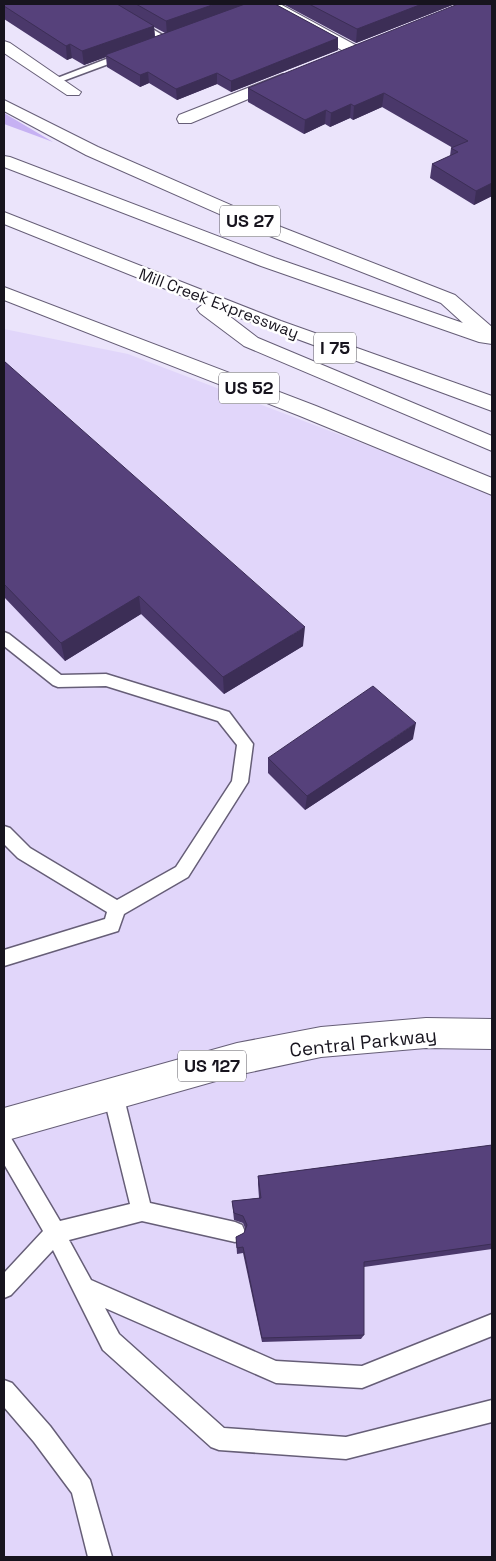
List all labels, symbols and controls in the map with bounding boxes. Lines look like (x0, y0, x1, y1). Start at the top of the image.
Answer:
road number: US 27 (220, 206, 280, 237)
street label: Mill Creek Expressway (136, 263, 302, 344)
road number: I 75 (314, 332, 356, 363)
road number: US 52 (219, 372, 279, 403)
street label: Central Parkway (288, 1022, 438, 1063)
road number: US 127 (178, 1050, 246, 1082)

